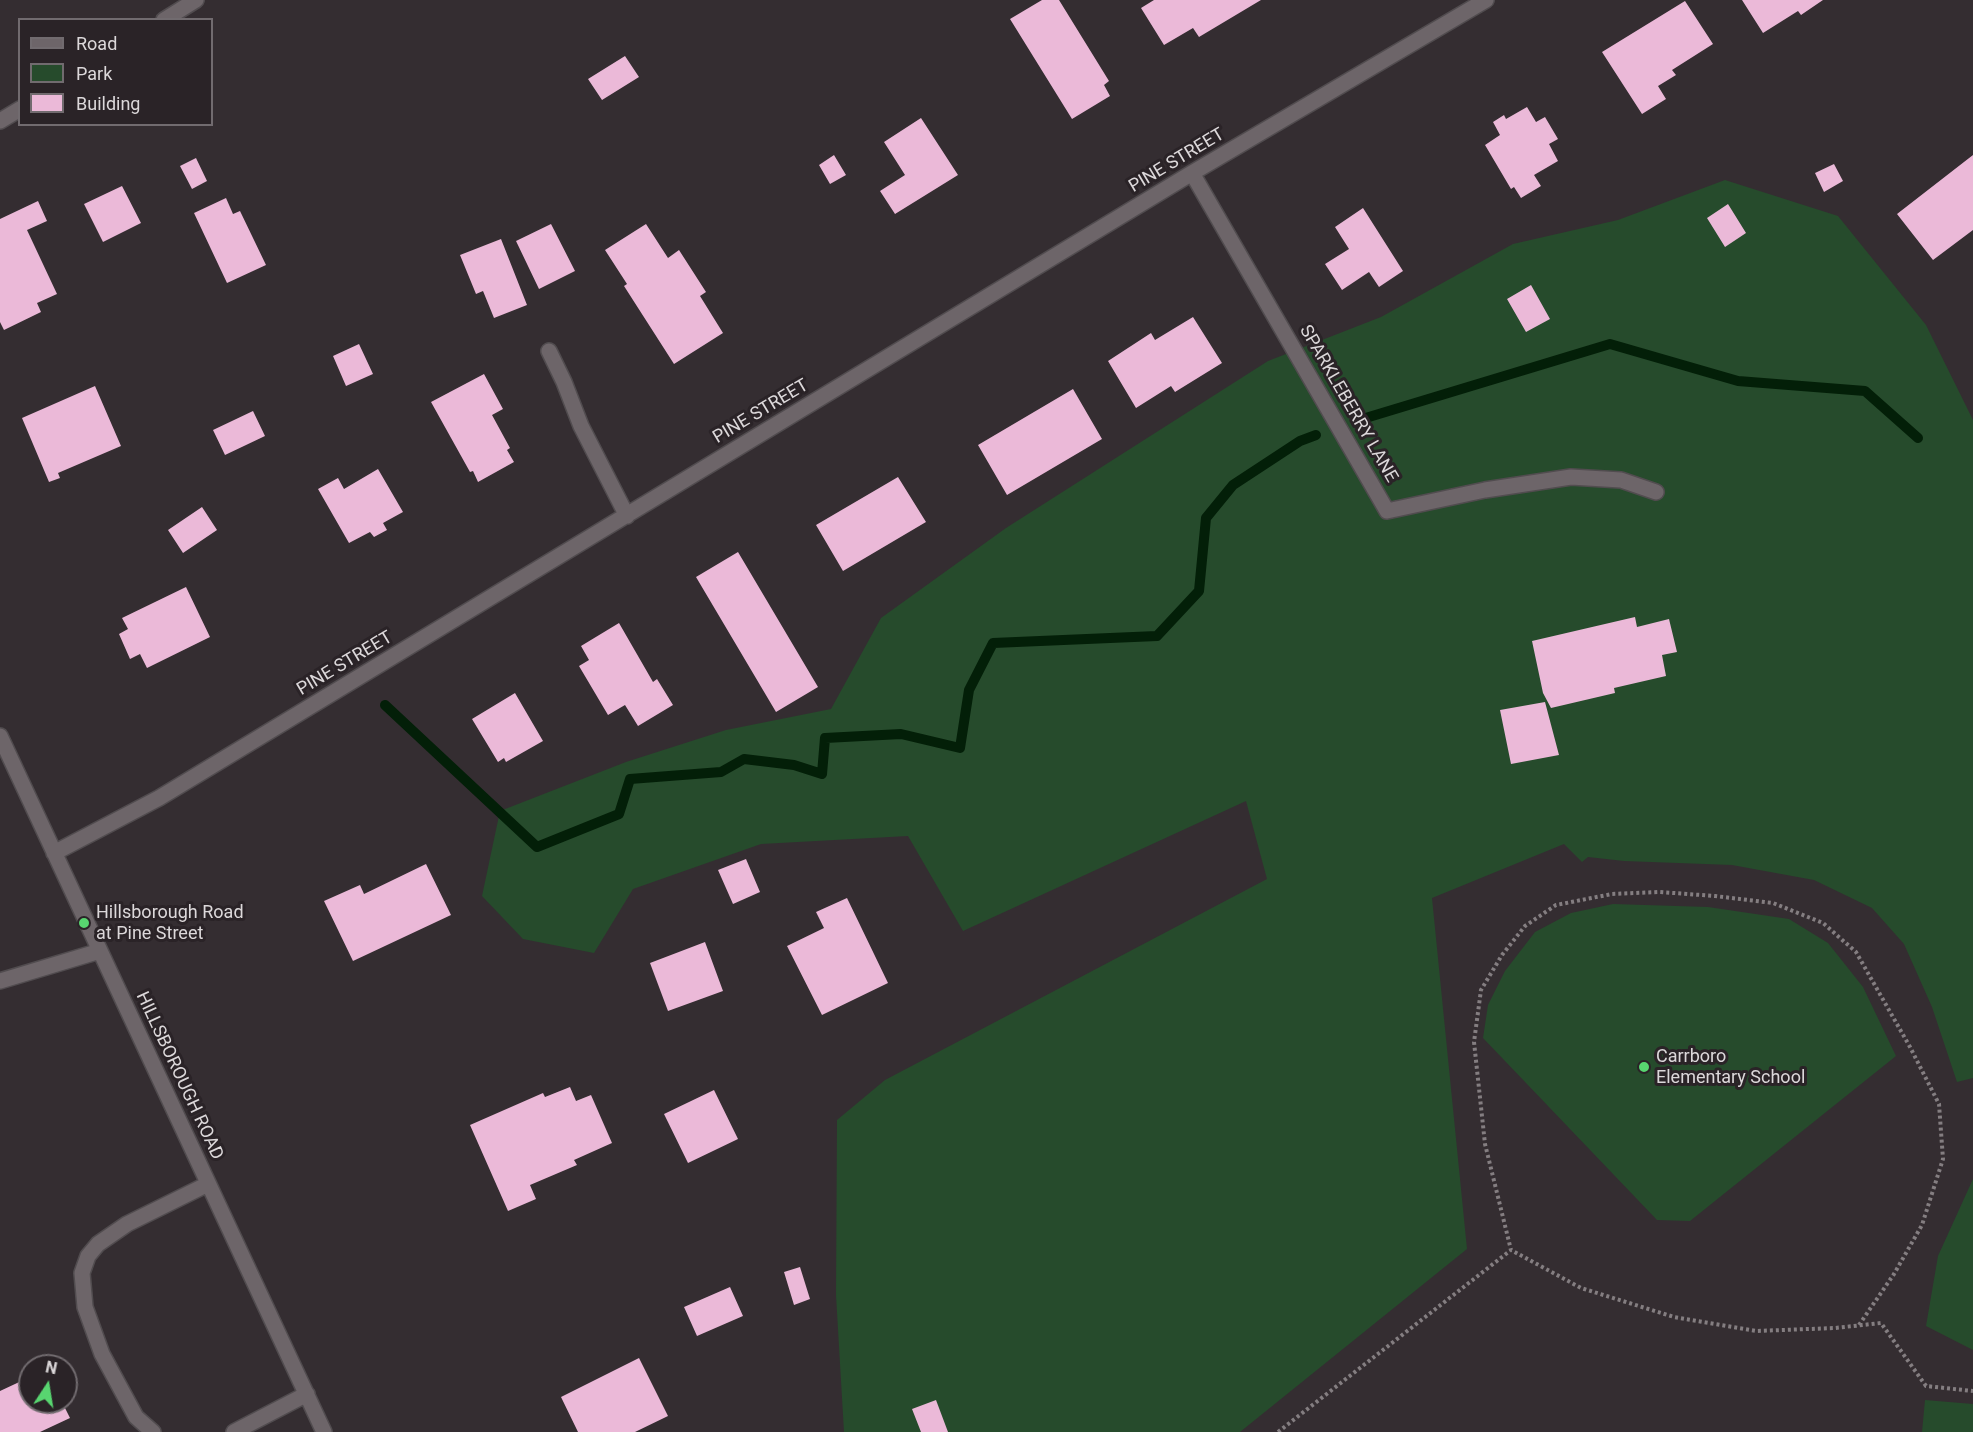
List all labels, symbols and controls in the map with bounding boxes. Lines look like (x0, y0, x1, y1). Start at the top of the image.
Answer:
legend (18, 18, 213, 126)
text: Road (76, 33, 117, 54)
text: Park (76, 63, 112, 84)
text: Building (76, 93, 140, 114)
street label: PINE STREET (1125, 124, 1229, 198)
street label: SPARKLEBERRY LANE (1294, 322, 1402, 486)
street label: PINE STREET (709, 375, 813, 449)
street label: PINE STREET (293, 627, 397, 701)
place label: Hillsborough Road at Pine Street (96, 902, 244, 944)
marker: Hillsborough Road at Pine Street (77, 916, 91, 930)
street label: HILLSBOROUGH ROAD (131, 989, 227, 1163)
place label: Carrboro Elementary School (1656, 1046, 1805, 1088)
marker: Carrboro Elementary School (1637, 1060, 1651, 1074)
north arrow (18, 1354, 78, 1414)
text: N (44, 1357, 59, 1378)

